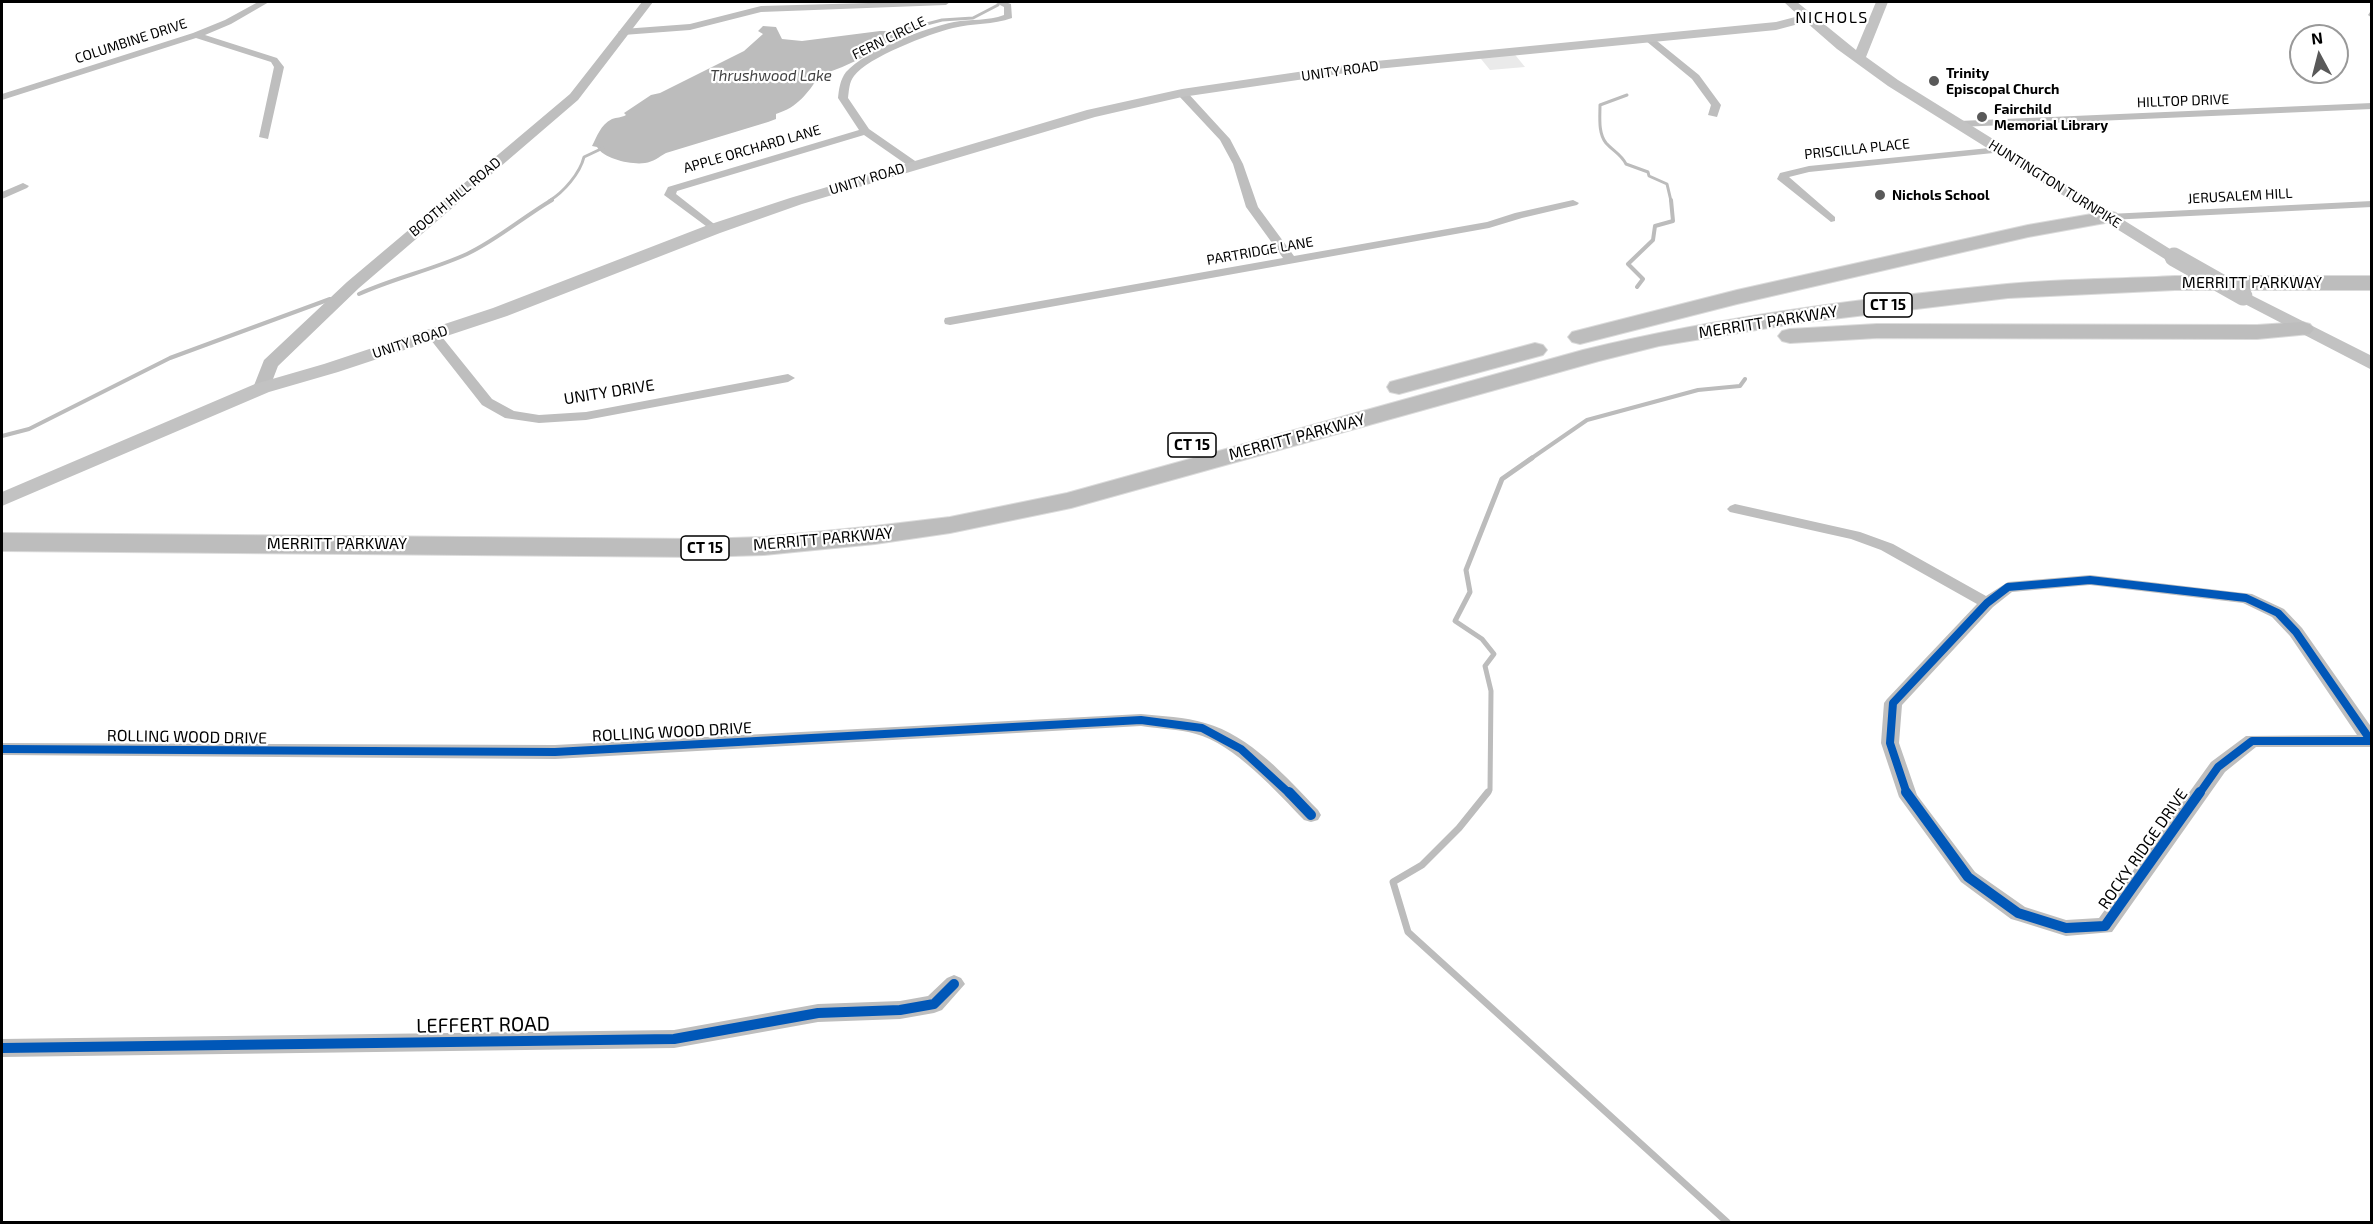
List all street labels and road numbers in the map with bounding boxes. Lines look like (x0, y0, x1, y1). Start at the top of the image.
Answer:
street label: FERN CIRCLE (849, 13, 929, 63)
street label: COLUMBINE DRIVE (73, 15, 189, 67)
street label: UNITY ROAD (1300, 57, 1380, 85)
street label: HILLTOP DRIVE (2136, 91, 2230, 111)
street label: APPLE ORCHARD LANE (681, 121, 823, 177)
street label: PRISCILLA PLACE (1803, 135, 1911, 163)
street label: HUNTINGTON TURNPIKE (1986, 136, 2124, 232)
street label: BOOTH HILL ROAD (406, 154, 504, 240)
street label: UNITY ROAD (827, 160, 907, 198)
street label: JERUSALEM HILL (2187, 185, 2293, 207)
street label: PARTRIDGE LANE (1205, 233, 1315, 269)
street label: MERRITT PARKWAY (2182, 273, 2322, 293)
road number: CT 15 (1864, 293, 1912, 317)
street label: MERRITT PARKWAY (1697, 302, 1839, 342)
street label: UNITY ROAD (370, 322, 450, 362)
street label: UNITY DRIVE (562, 375, 656, 409)
street label: MERRITT PARKWAY (1227, 410, 1367, 464)
road number: CT 15 (1168, 433, 1216, 457)
street label: MERRITT PARKWAY (752, 523, 894, 555)
street label: MERRITT PARKWAY (267, 534, 407, 554)
road number: CT 15 (681, 536, 729, 560)
street label: ROLLING WOOD DRIVE (591, 718, 753, 746)
street label: ROLLING WOOD DRIVE (107, 726, 267, 748)
street label: ROCKY RIDGE DRIVE (2094, 785, 2192, 913)
street label: LEFFERT ROAD (416, 1012, 550, 1038)

